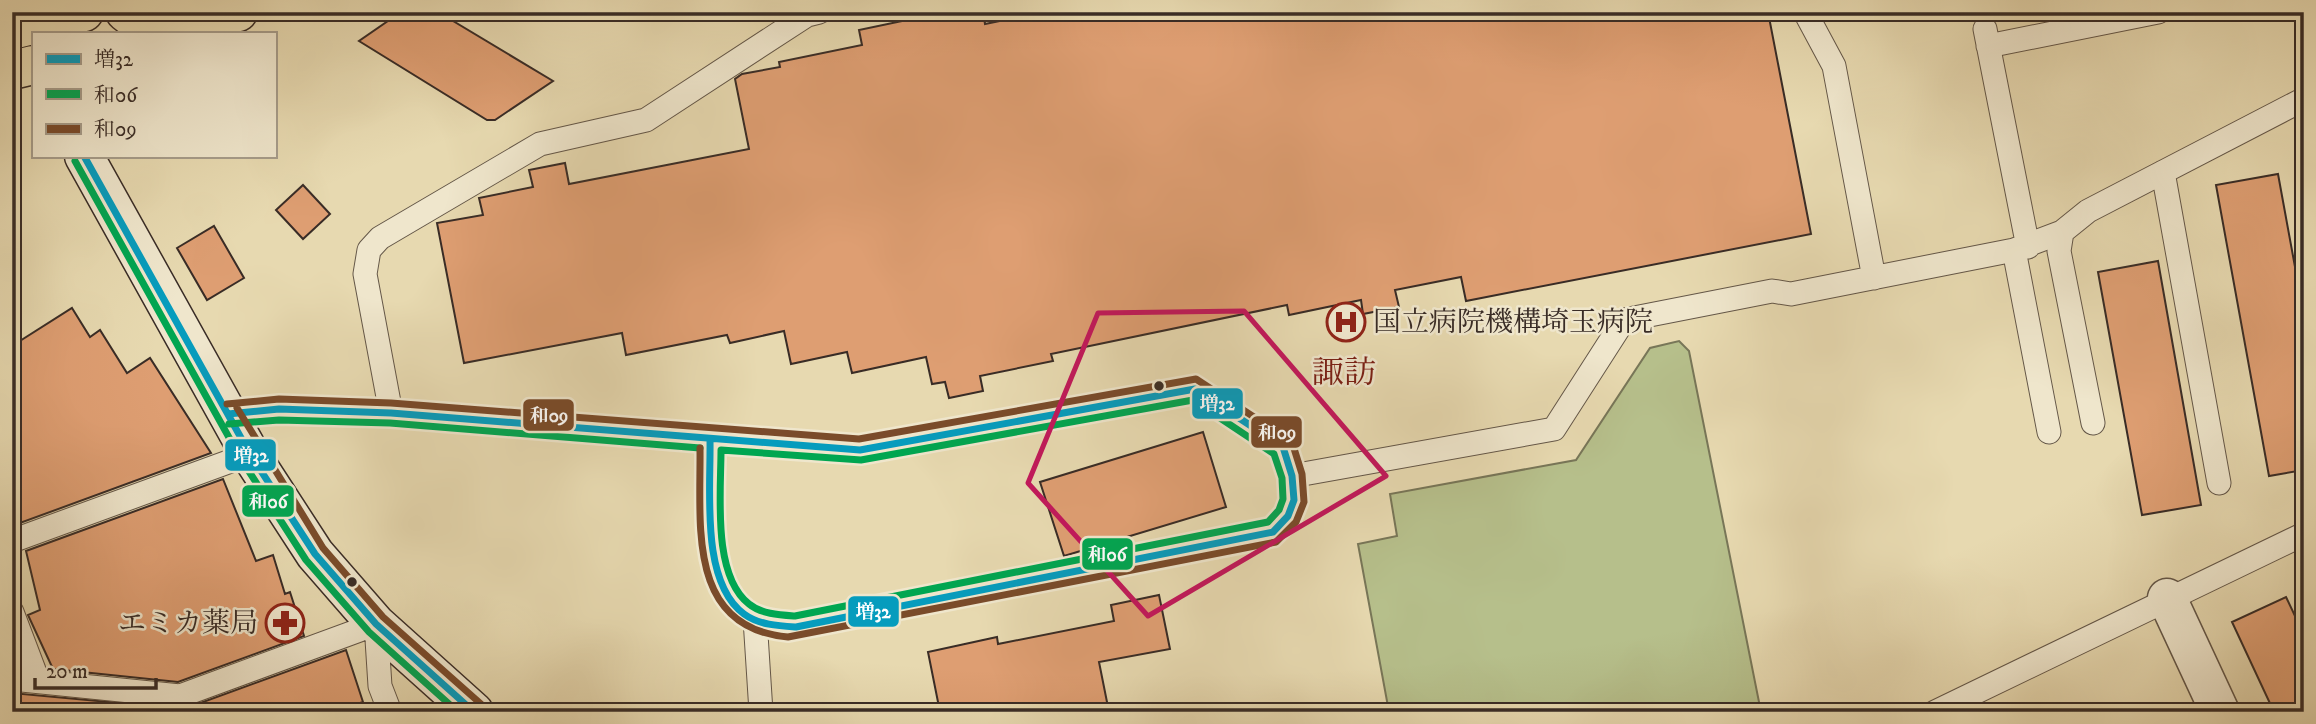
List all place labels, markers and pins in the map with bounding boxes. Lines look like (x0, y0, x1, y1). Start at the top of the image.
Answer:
hospital icon: 国立病院機構埼玉病院 (1325, 301, 1367, 343)
place label: 国立病院機構埼玉病院 (1373, 305, 1653, 340)
unlabelled marker (1152, 379, 1166, 393)
unlabelled marker (345, 575, 359, 589)
pharmacy icon: エミカ薬局 (264, 602, 306, 644)
place label: エミカ薬局 (118, 606, 258, 641)

